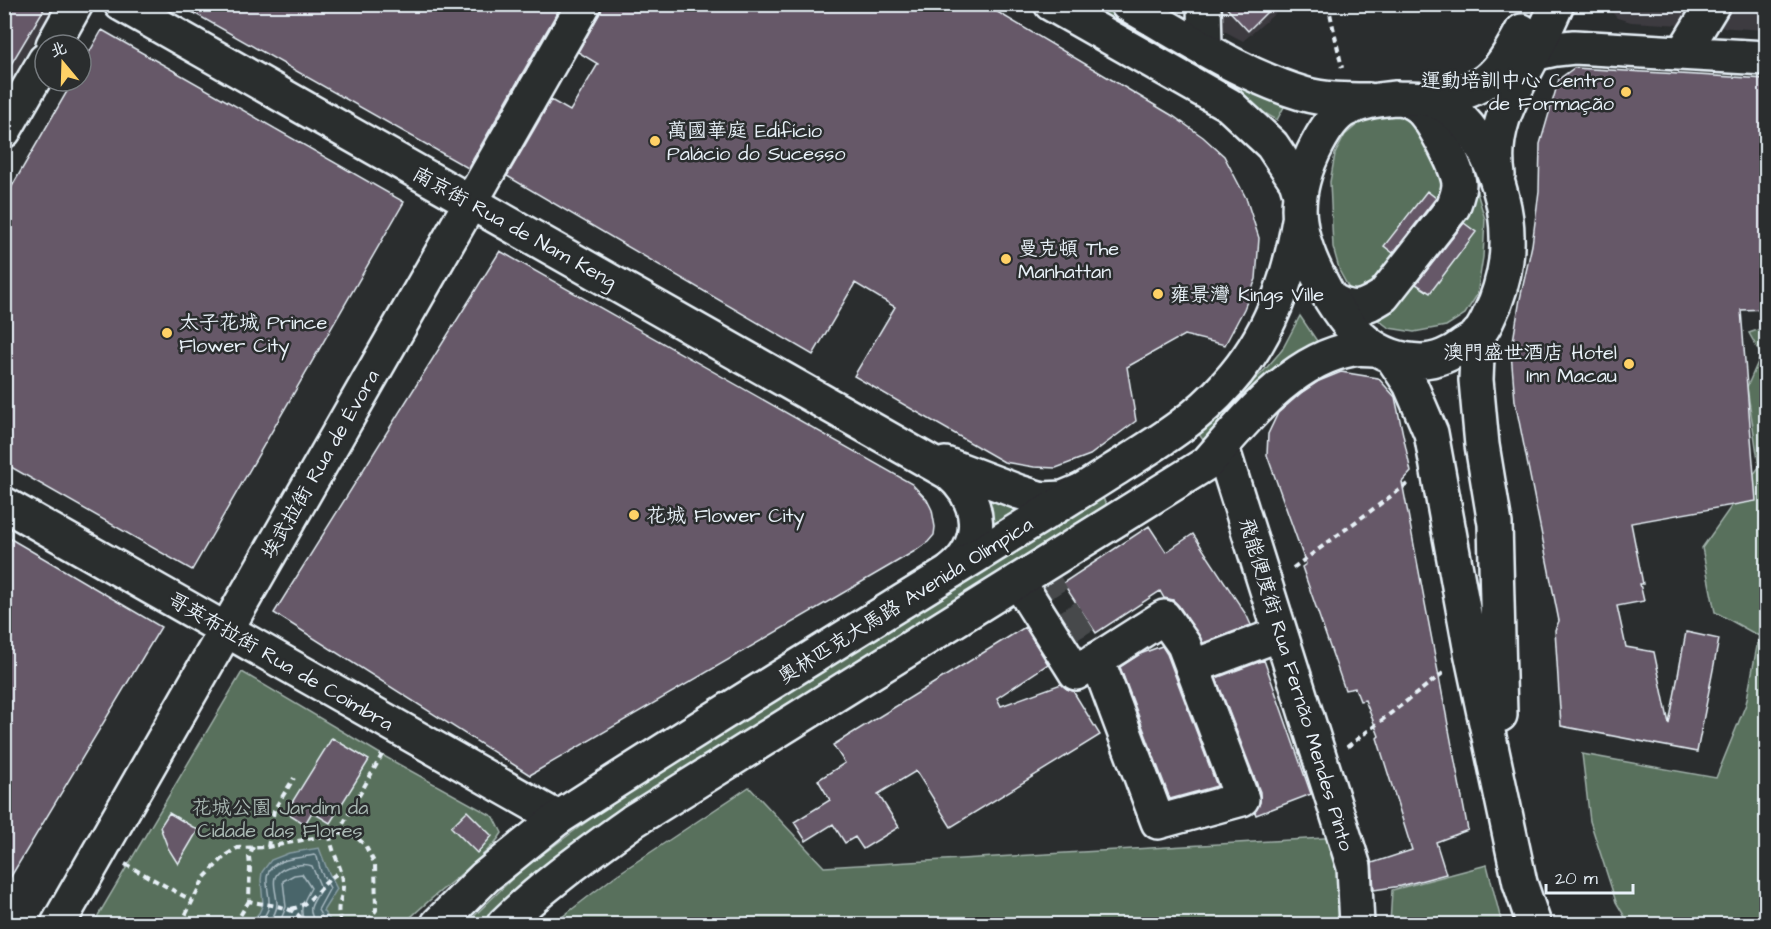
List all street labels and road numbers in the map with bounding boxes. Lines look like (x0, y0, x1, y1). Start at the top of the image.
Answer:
street label: 南京街 Rua de Nam Keng (407, 160, 622, 297)
street label: 埃武拉街 Rua de Évora (255, 365, 387, 564)
street label: 奧林匹克大馬路 Avenida Olímpica (773, 511, 1038, 691)
street label: 飛能便度街 Rua Fernão Mendes Pinto (1232, 514, 1360, 854)
street label: 哥英布拉街 Rua de Coimbra (163, 586, 398, 738)

